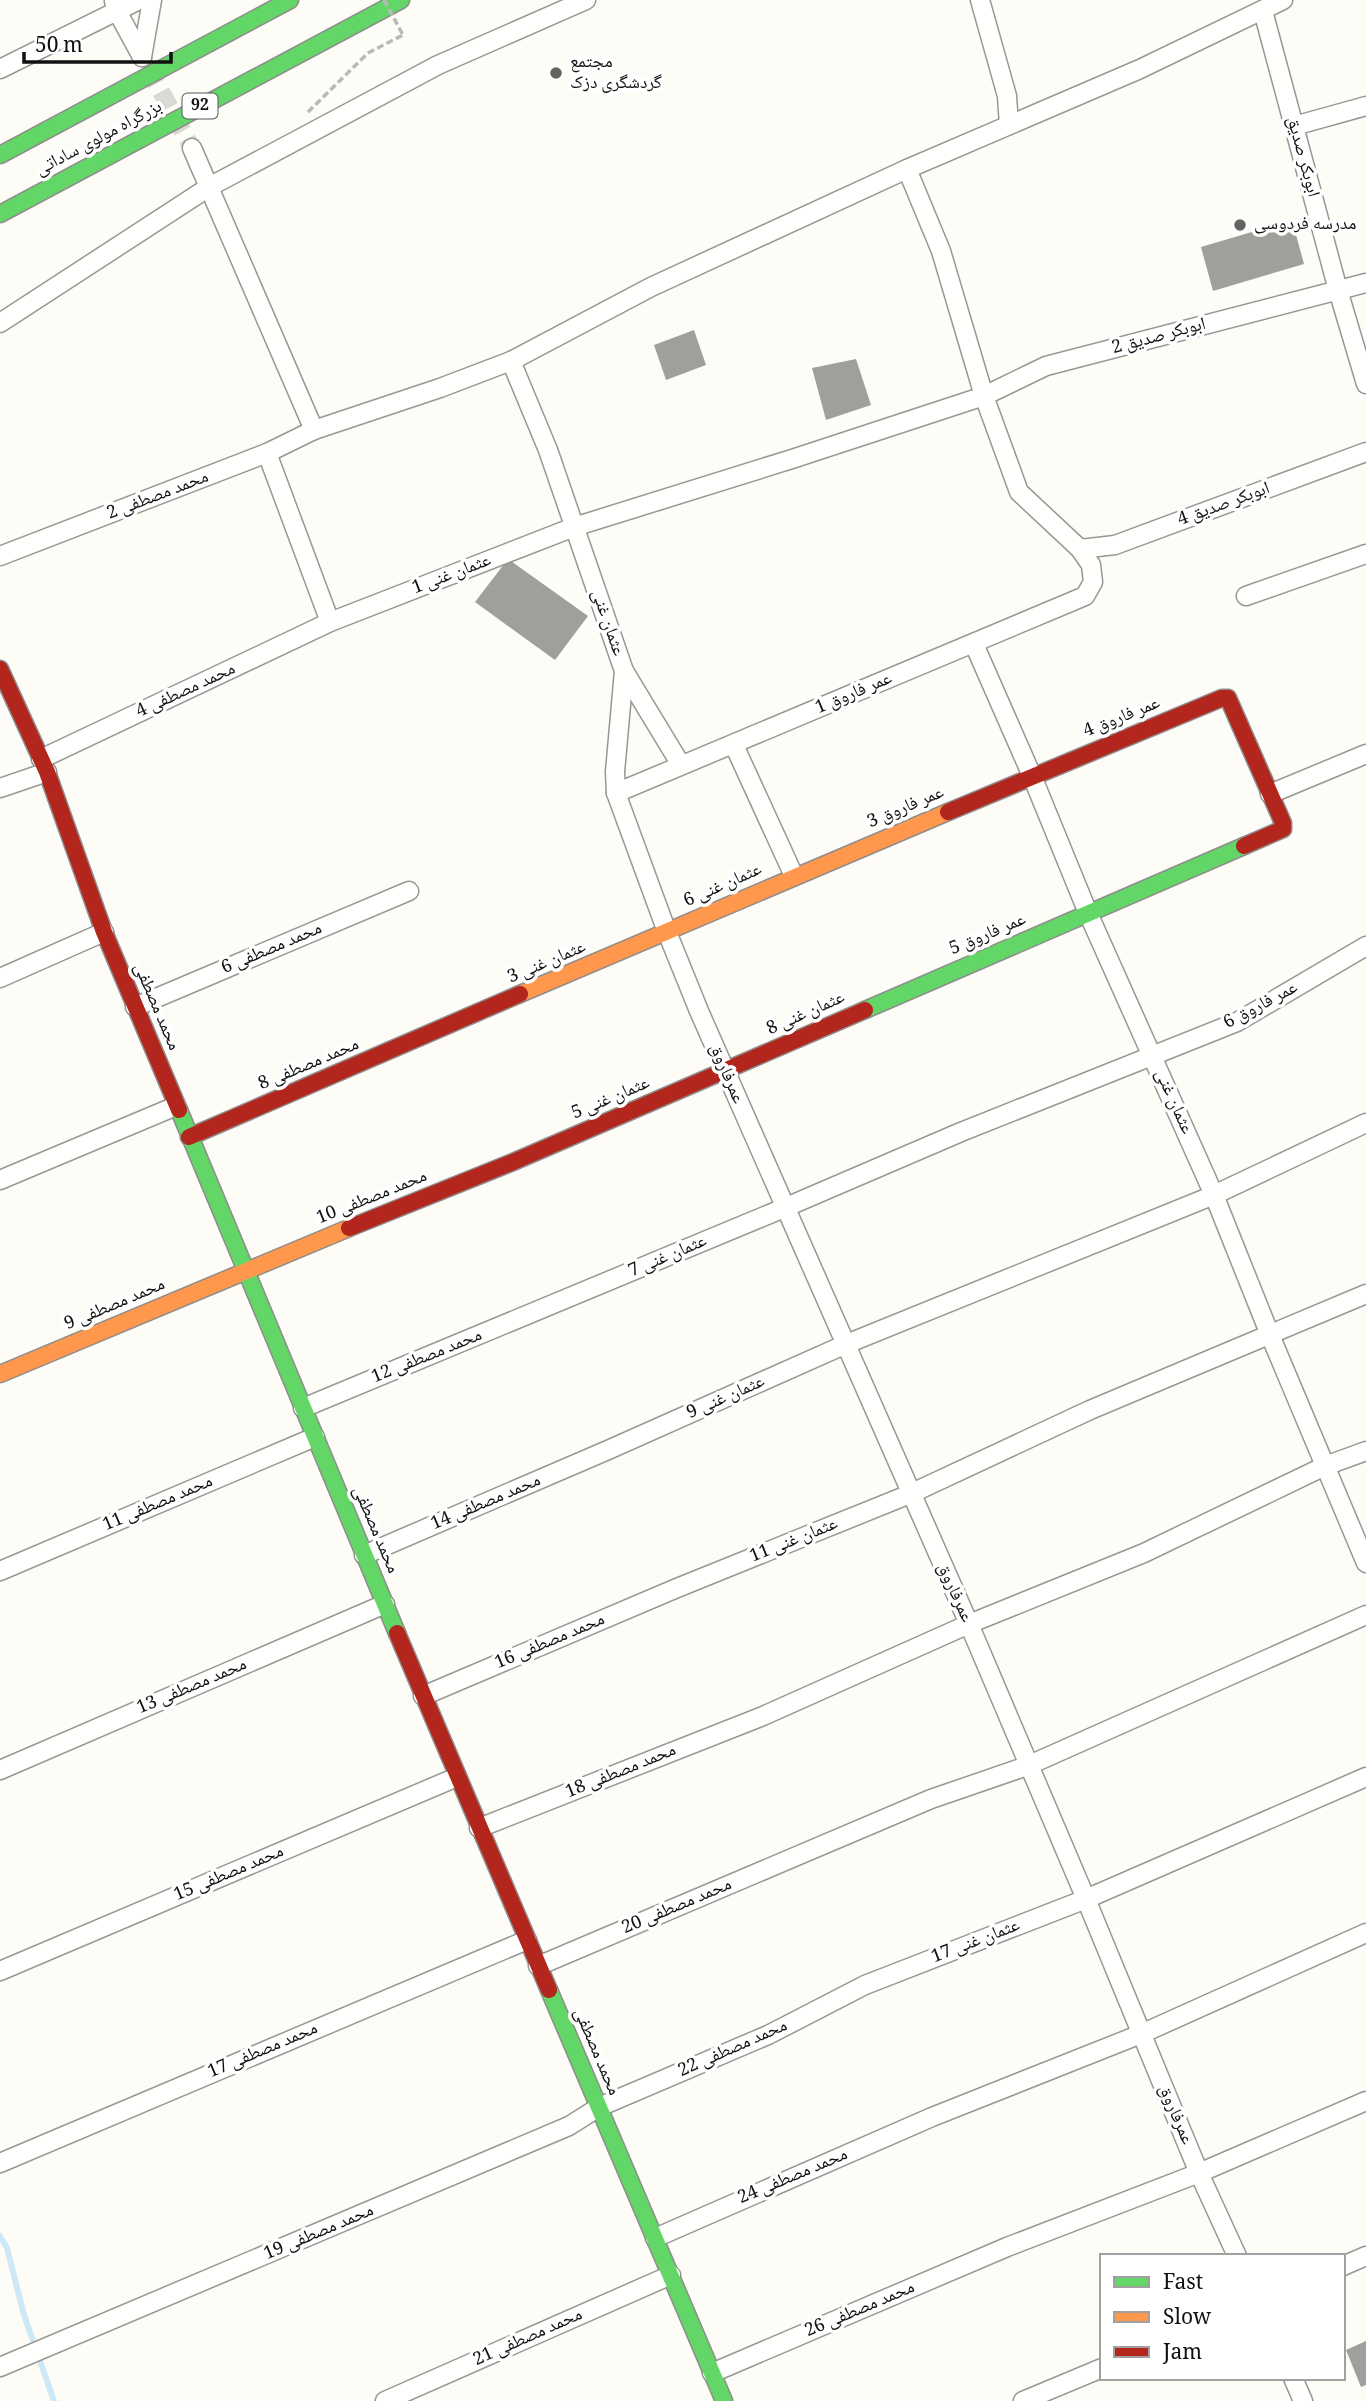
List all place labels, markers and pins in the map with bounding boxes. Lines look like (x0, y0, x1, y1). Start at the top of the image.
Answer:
place label: مجتمع گردشگری دزک (570, 48, 663, 99)
marker: مجتمع گردشگری دزک (548, 65, 564, 81)
place label: مدرسه فردوسی (1254, 210, 1357, 240)
marker: مدرسه فردوسی (1232, 217, 1248, 233)

